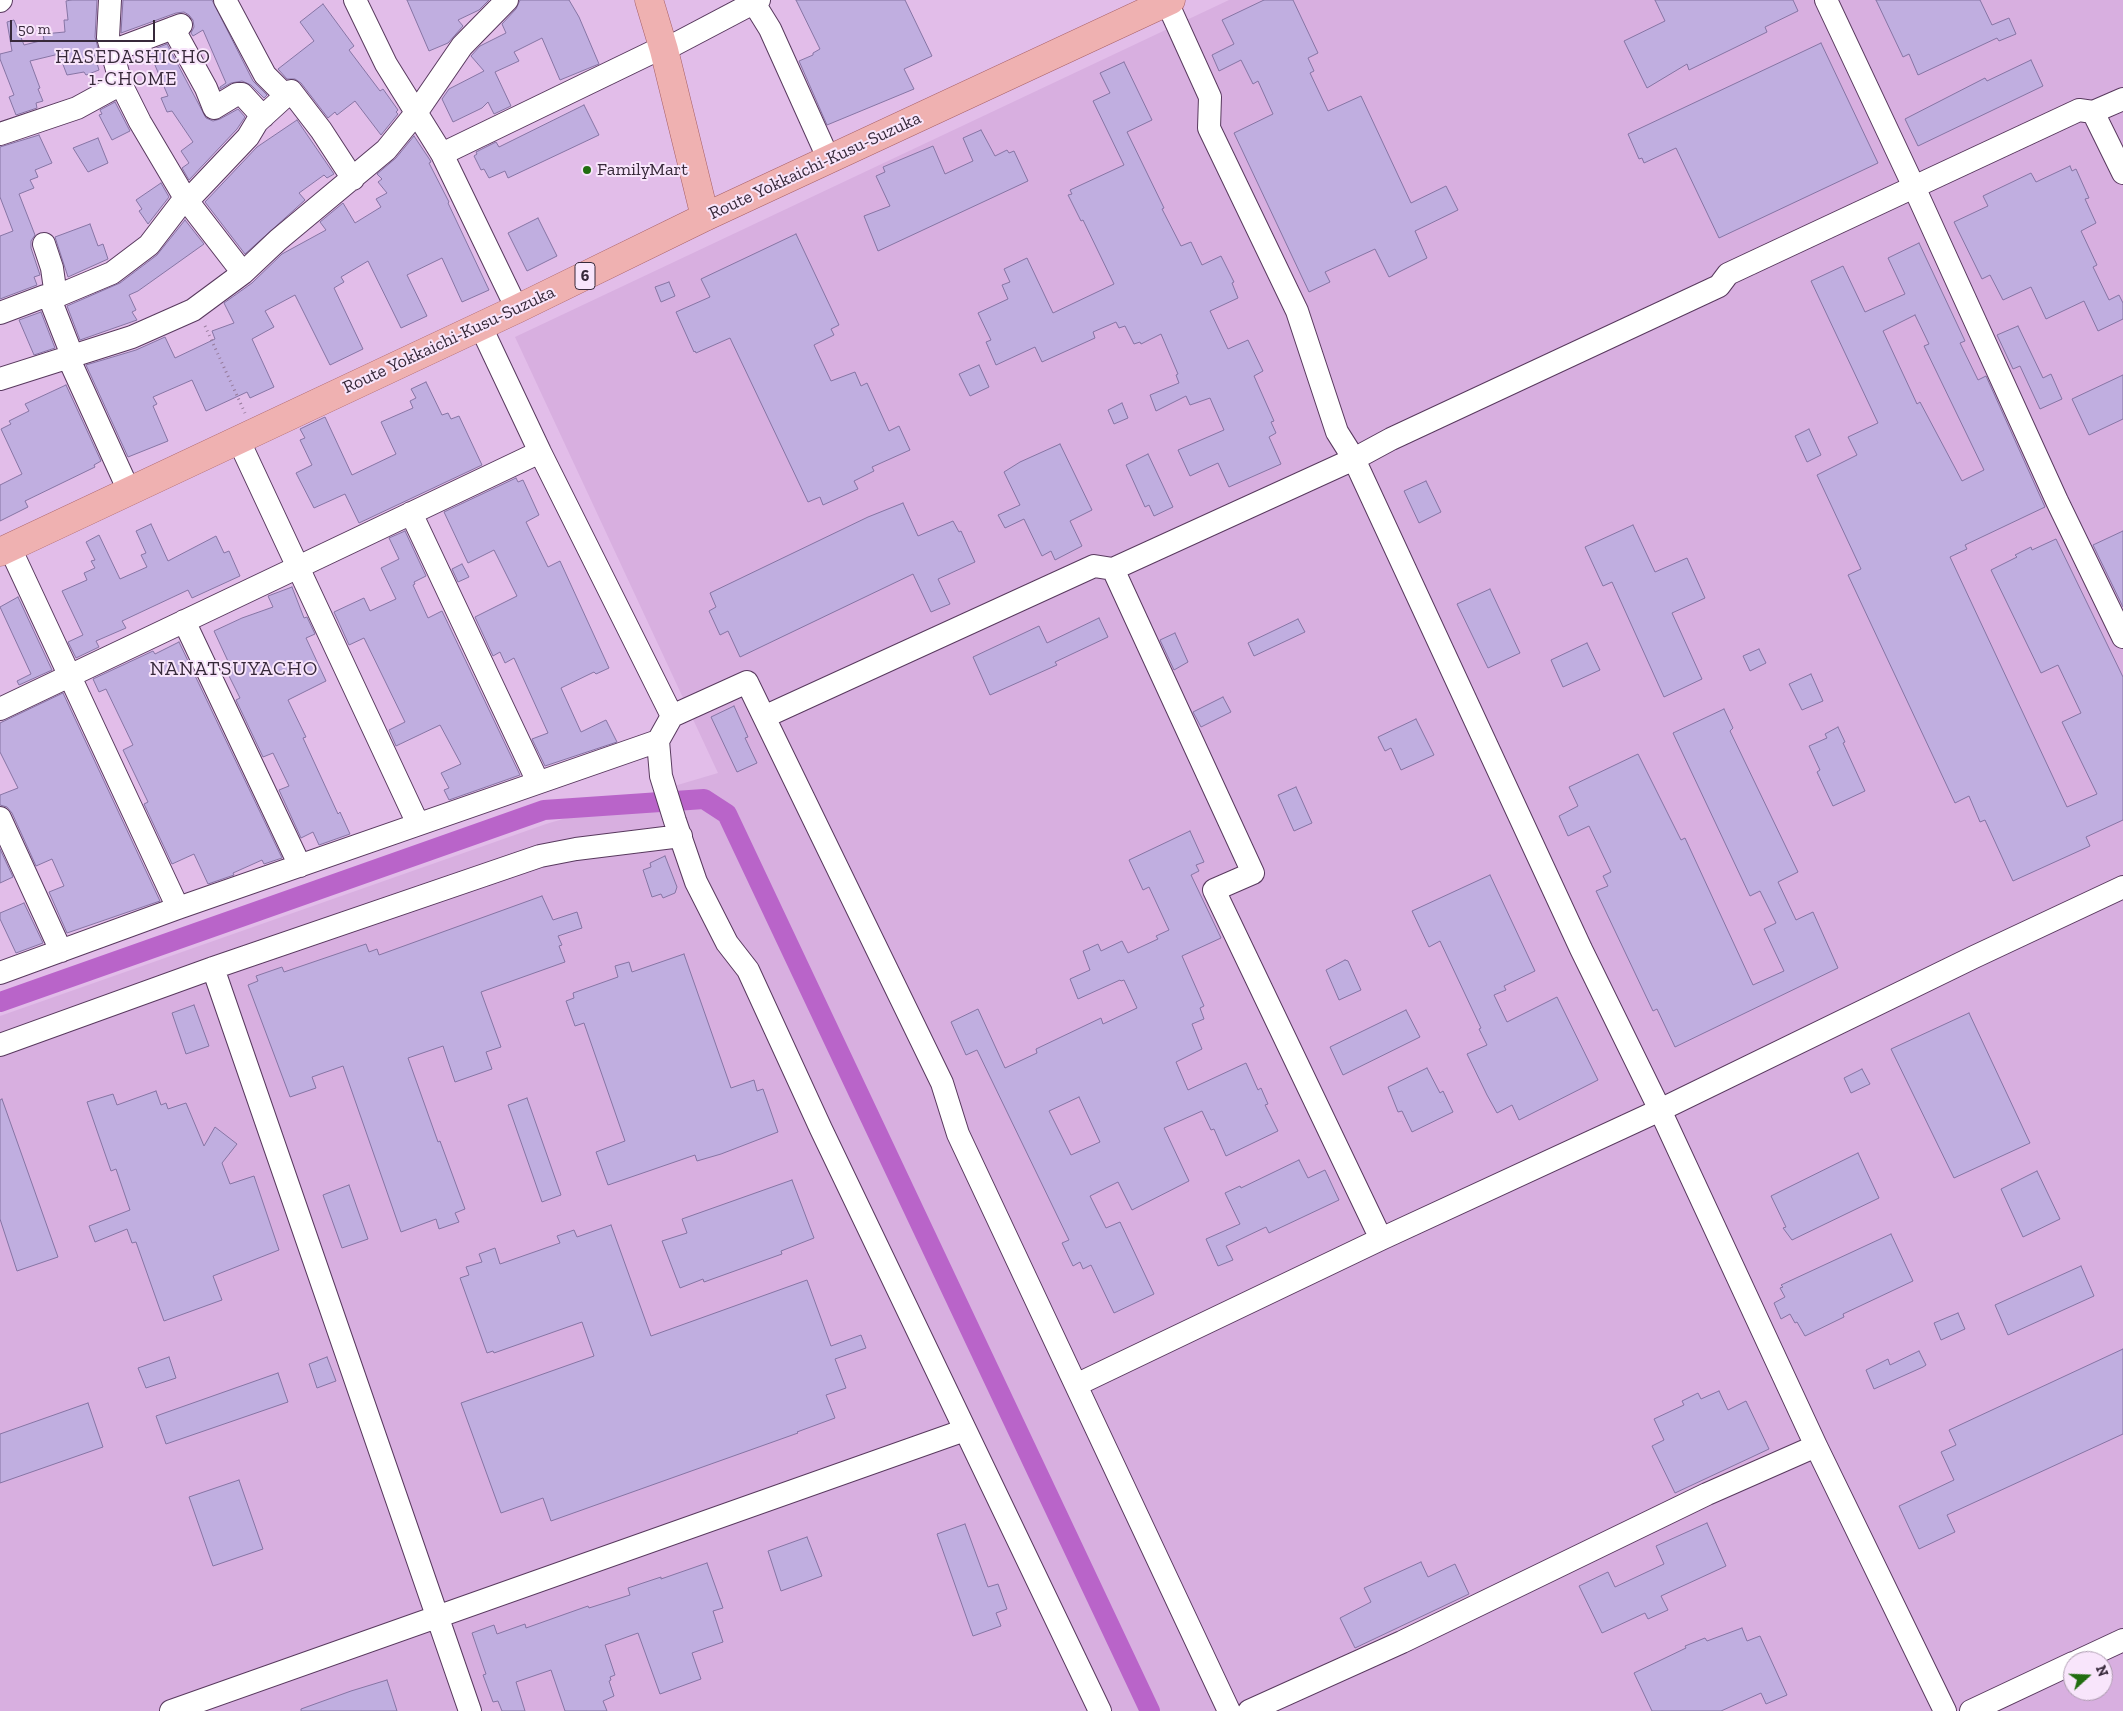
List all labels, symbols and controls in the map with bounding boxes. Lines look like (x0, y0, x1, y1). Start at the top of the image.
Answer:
scale bar (12, 10, 158, 42)
text: 50 m (18, 20, 51, 38)
district label: HASEDASHICHO 1-CHOME (54, 47, 212, 91)
street label: Route Yokkaichi-Kusu-Suzuka (706, 107, 924, 225)
place label: FamilyMart (597, 159, 688, 181)
marker: FamilyMart (581, 164, 593, 176)
road number: 6 (575, 262, 595, 290)
street label: Route Yokkaichi-Kusu-Suzuka (340, 281, 558, 399)
district label: NANATSUYACHO (148, 657, 320, 681)
north arrow (2063, 1651, 2113, 1701)
text: N (2092, 1663, 2111, 1679)

